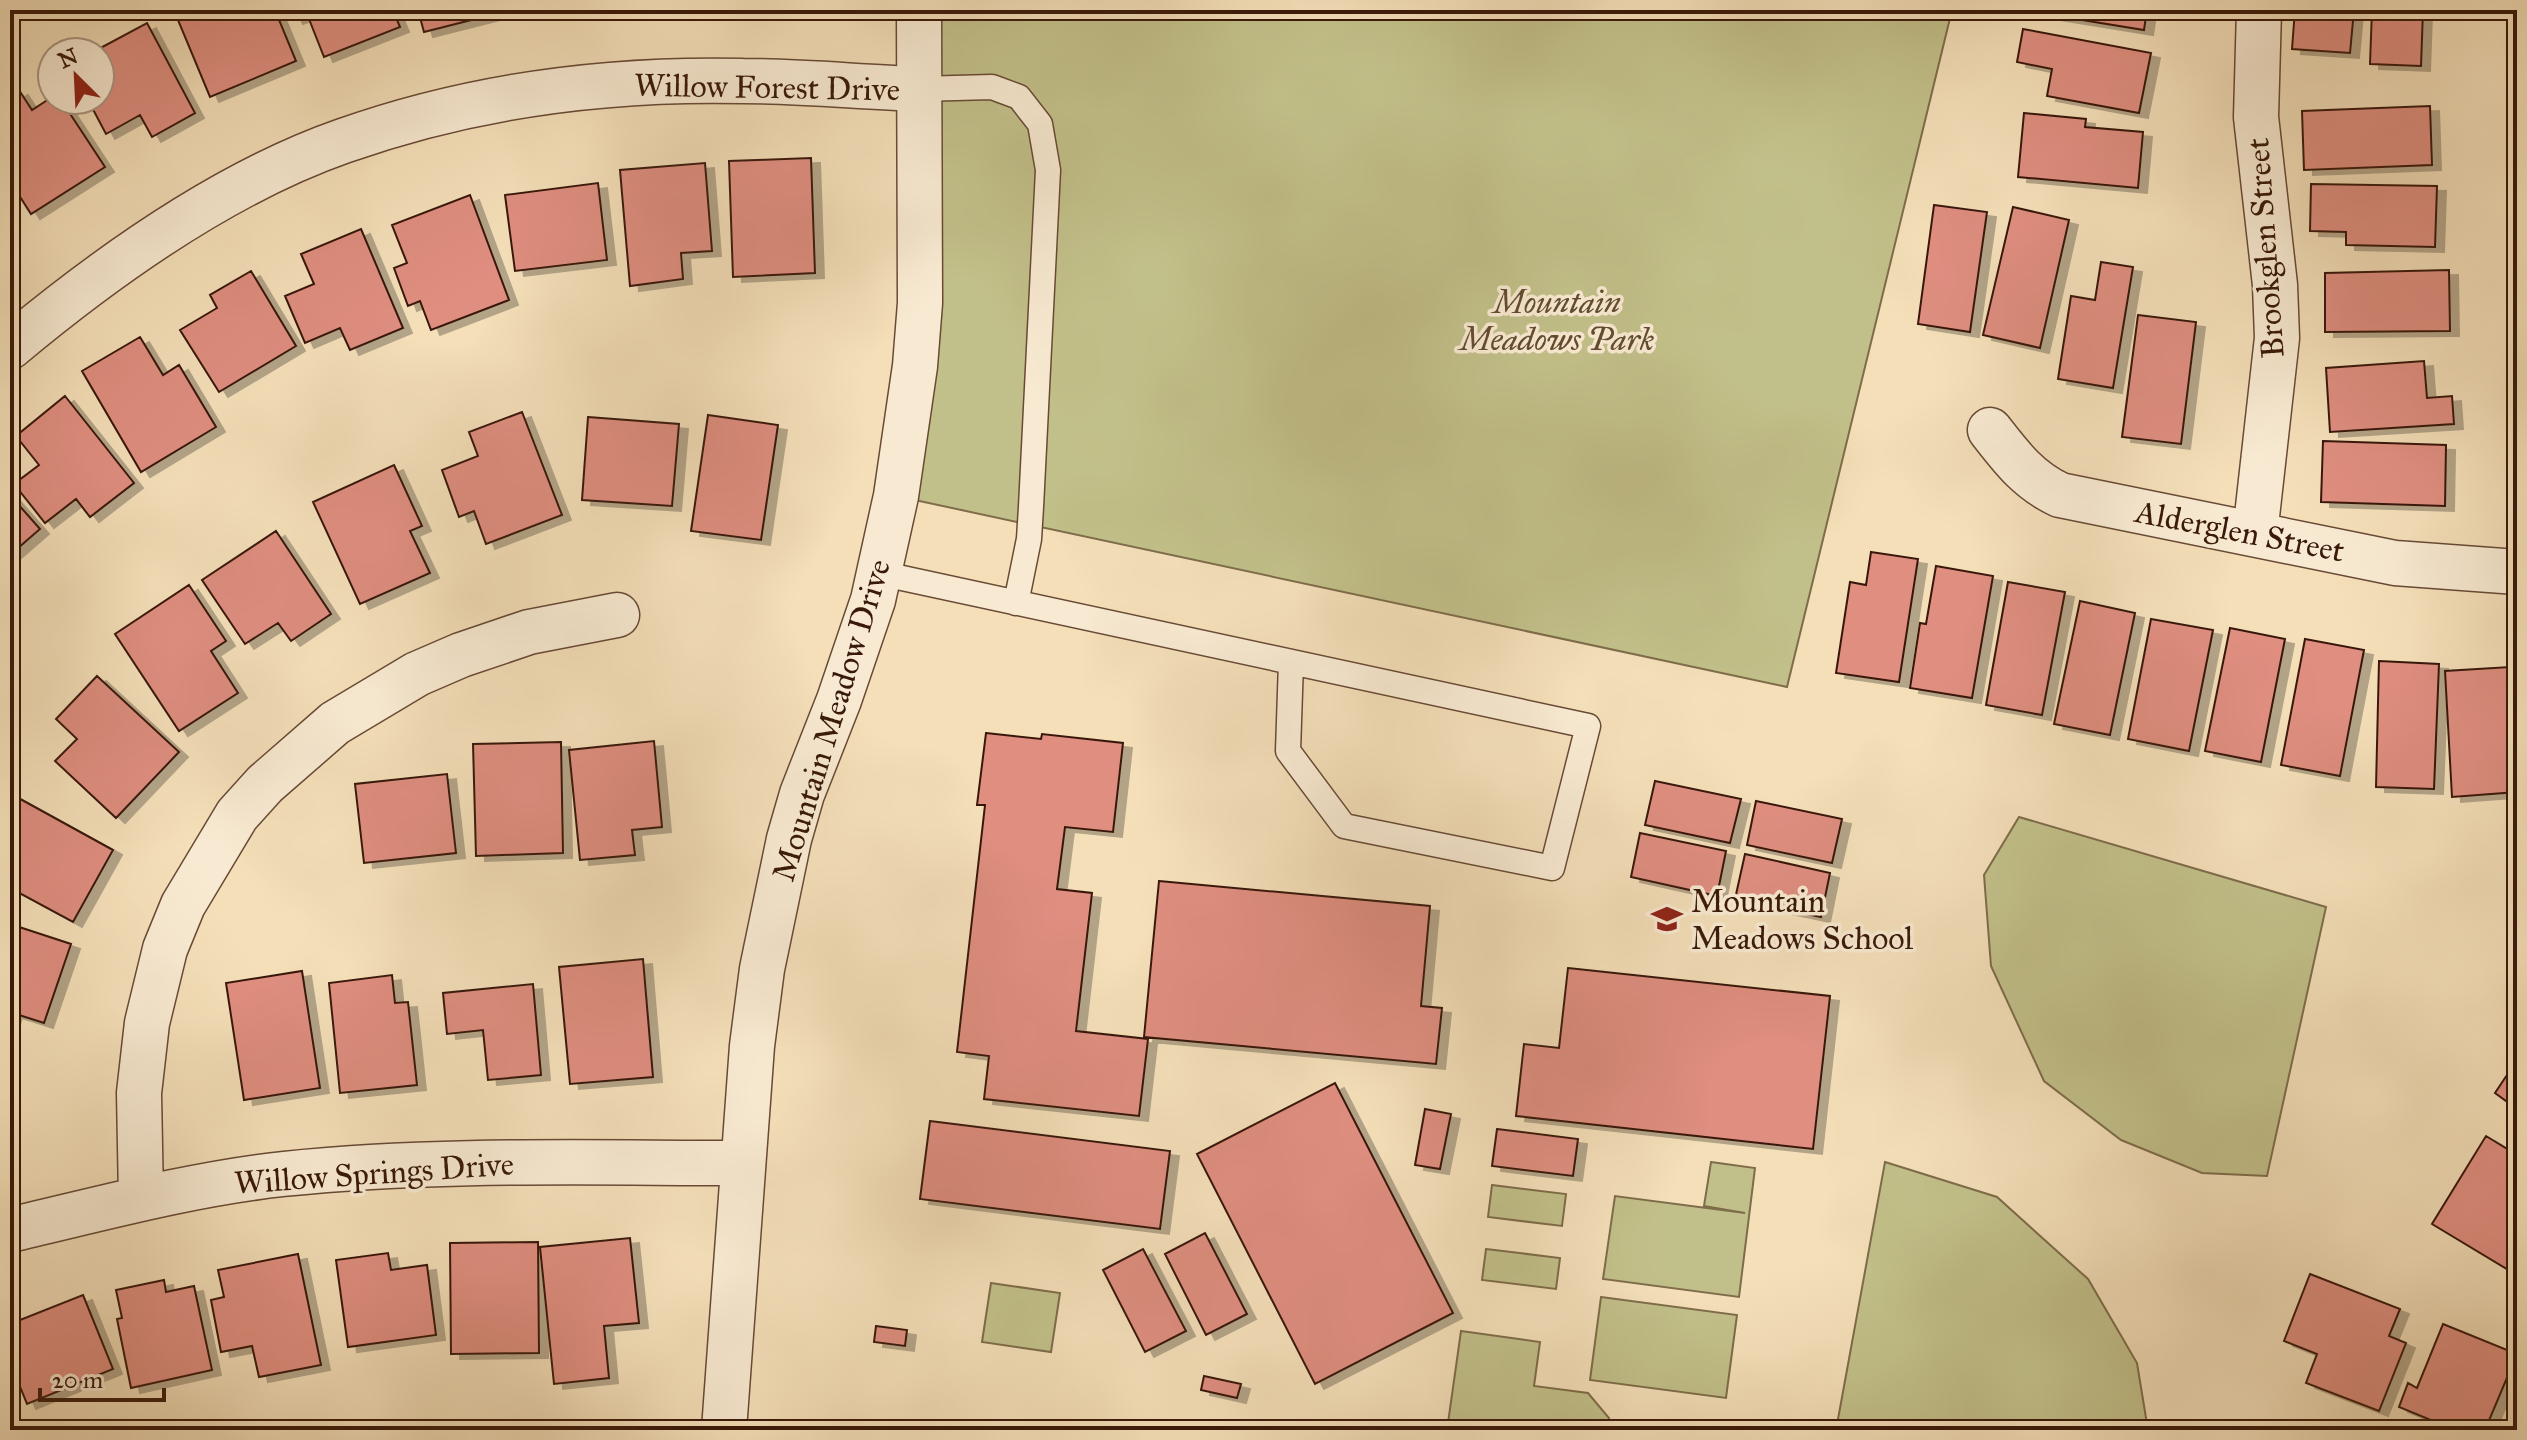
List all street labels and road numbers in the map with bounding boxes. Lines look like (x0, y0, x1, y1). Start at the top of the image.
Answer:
street label: Willow Forest Drive (634, 66, 900, 109)
street label: Brookglen Street (2238, 136, 2293, 359)
street label: Alderglen Street (2130, 492, 2348, 571)
street label: Mountain Meadow Drive (764, 554, 899, 886)
street label: Willow Springs Drive (233, 1144, 515, 1203)

